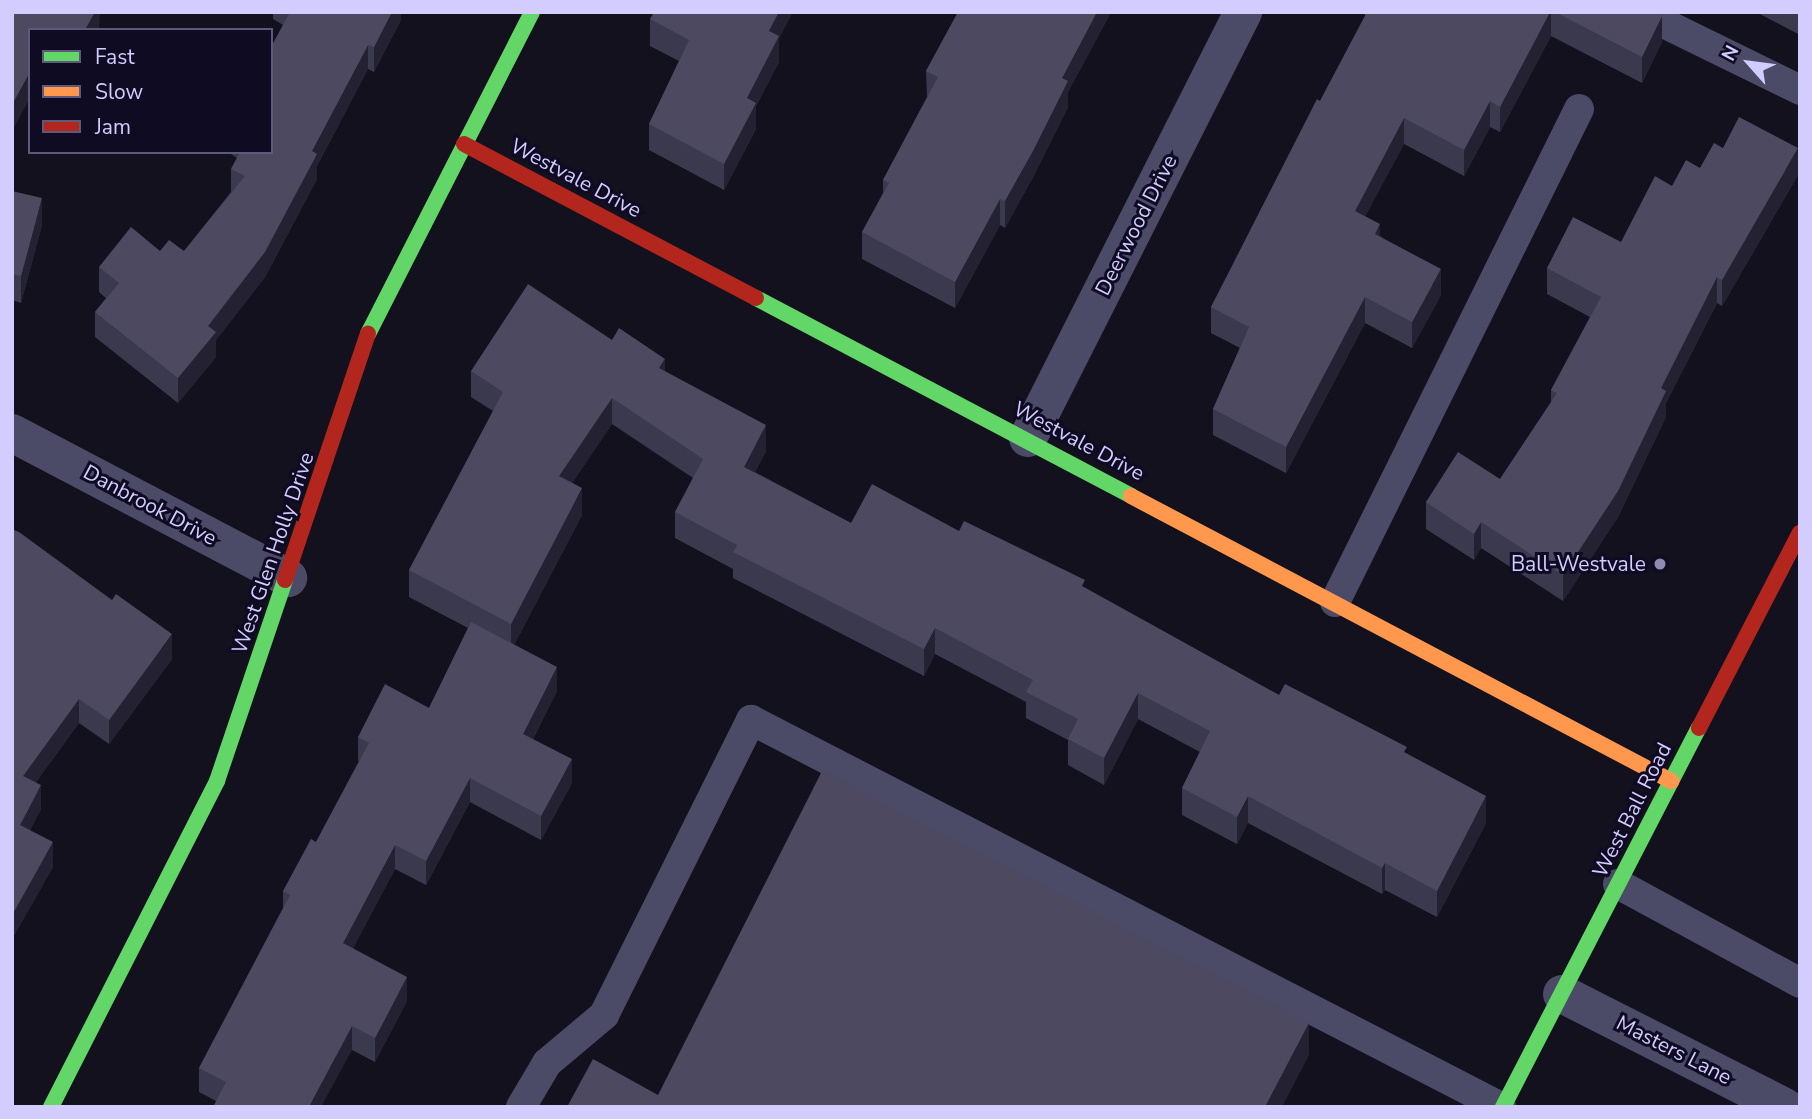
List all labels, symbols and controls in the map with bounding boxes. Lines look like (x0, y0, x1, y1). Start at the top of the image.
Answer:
legend (28, 28, 273, 154)
north arrow (1714, 28, 1784, 98)
text: N (1716, 41, 1745, 66)
text: Fast (95, 43, 135, 71)
text: Slow (95, 78, 143, 106)
text: Jam (95, 113, 131, 141)
street label: Westvale Drive (506, 133, 646, 223)
street label: Deerwood Drive (1090, 151, 1182, 299)
street label: Westvale Drive (1009, 396, 1149, 486)
street label: West Glen Holly Drive (227, 449, 319, 657)
street label: Danbrook Drive (79, 459, 221, 551)
place label: Ball-Westvale (1511, 551, 1646, 577)
marker: Ball-Westvale (1652, 556, 1668, 572)
street label: West Ball Road (1587, 738, 1677, 882)
street label: Masters Lane (1612, 1010, 1736, 1090)

